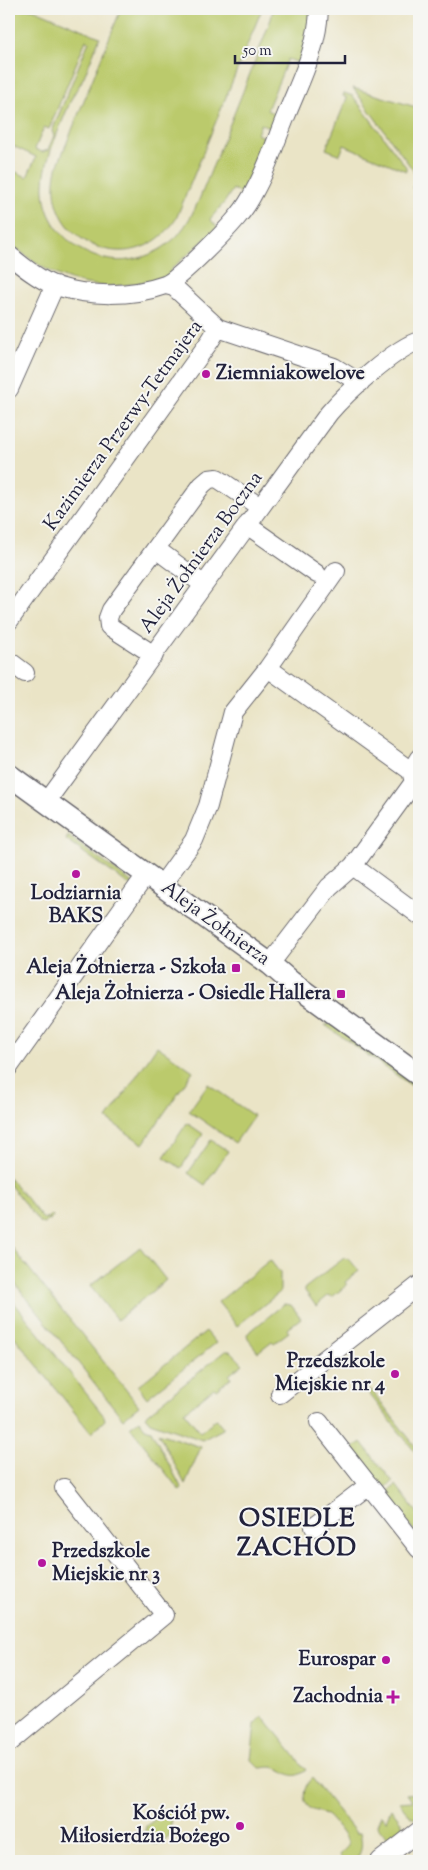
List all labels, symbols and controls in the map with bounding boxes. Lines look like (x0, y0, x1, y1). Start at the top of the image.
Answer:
scale bar (235, 32, 346, 64)
text: 50 m (242, 41, 272, 62)
street label: Kazimierza Przerwy-Tetmajera (37, 314, 211, 538)
place label: Ziemniakowelove (216, 360, 365, 389)
marker: Ziemniakowelove (200, 368, 212, 380)
street label: Aleja Żołnierza Boczna (133, 466, 271, 640)
marker: Lodziarnia BAKS (70, 868, 82, 880)
street label: Aleja Żołnierza (154, 874, 276, 974)
place label: Lodziarnia BAKS (31, 880, 122, 932)
place label: Aleja Żołnierza - Szkoła (26, 953, 227, 983)
marker: Aleja Żołnierza - Szkoła (230, 962, 242, 974)
place label: Aleja Żołnierza - Osiedle Hallera (55, 979, 332, 1009)
marker: Aleja Żołnierza - Osiedle Hallera (335, 988, 347, 1000)
place label: Przedszkole Miejskie nr 4 (275, 1348, 385, 1400)
marker: Przedszkole Miejskie nr 4 (389, 1368, 401, 1380)
district label: OSIEDLE ZACHÓD (237, 1502, 357, 1567)
place label: Przedszkole Miejskie nr 3 (52, 1538, 160, 1590)
marker: Przedszkole Miejskie nr 3 (36, 1557, 48, 1569)
place label: Eurospar (299, 1646, 376, 1675)
marker: Eurospar (380, 1654, 392, 1666)
place label: Zachodnia (293, 1683, 384, 1712)
marker: Zachodnia (387, 1691, 399, 1703)
place label: Kościół pw. Miłosierdzia Bożego (60, 1800, 230, 1852)
marker: Kościół pw. Miłosierdzia Bożego (234, 1820, 246, 1832)

